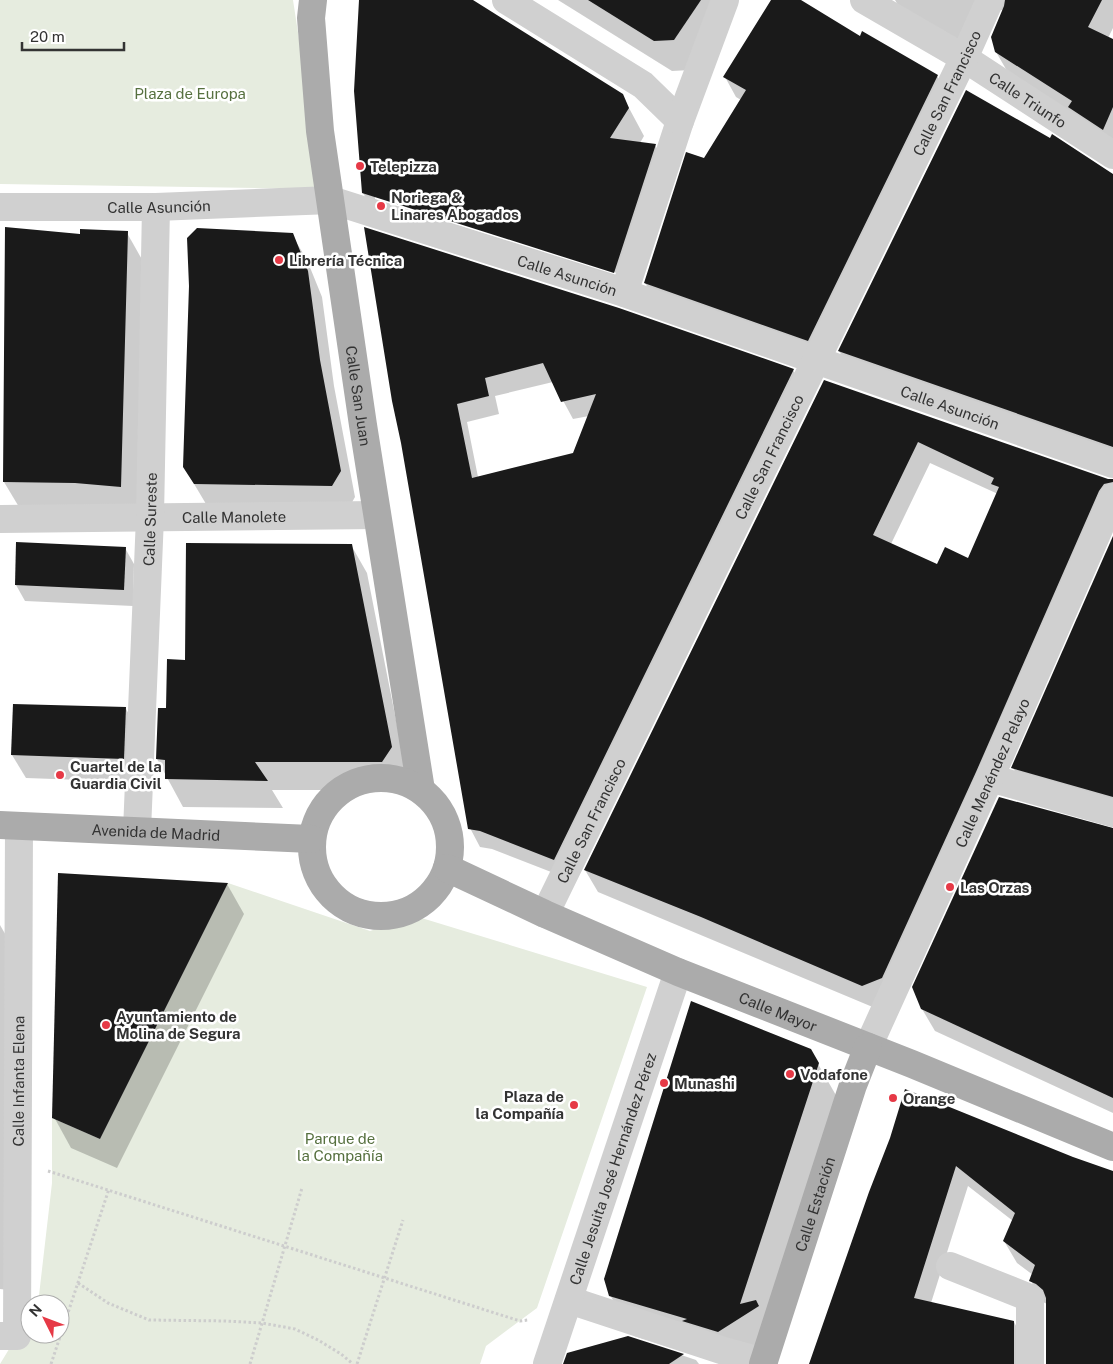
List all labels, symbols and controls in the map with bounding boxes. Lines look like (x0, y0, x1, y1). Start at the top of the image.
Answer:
scale bar (22, 20, 125, 52)
text: 20 m (30, 28, 65, 45)
street label: Calle San Francisco (909, 28, 984, 158)
street label: Calle Triunfo (986, 68, 1070, 131)
park label: Plaza de Europa (134, 85, 246, 102)
place label: Telepizza (370, 158, 437, 175)
marker: Telepizza (354, 160, 366, 172)
place label: Noriega & Linares Abogados (391, 189, 519, 223)
street label: Calle Asunción (107, 196, 211, 216)
marker: Noriega & Linares Abogados (375, 200, 387, 212)
street label: Calle Asunción (515, 251, 619, 299)
place label: Librería Técnica (289, 252, 402, 269)
marker: Librería Técnica (273, 254, 285, 266)
street label: Calle San Juan (343, 344, 375, 447)
street label: Calle Asunción (898, 382, 1002, 432)
street label: Calle San Francisco (731, 392, 807, 522)
street label: Calle Sureste (139, 472, 159, 566)
street label: Calle Manolete (182, 507, 286, 526)
street label: Calle Menéndez Pelayo (951, 695, 1032, 850)
street label: Calle San Francisco (553, 755, 629, 886)
place label: Cuartel de la Guardia Civil (70, 758, 162, 792)
marker: Cuartel de la Guardia Civil (54, 769, 66, 781)
street label: Avenida de Madrid (91, 821, 221, 843)
place label: Las Orzas (960, 879, 1030, 896)
marker: Las Orzas (944, 881, 956, 893)
street label: Calle Mayor (737, 988, 820, 1034)
place label: Ayuntamiento de Molina de Segura (116, 1008, 240, 1042)
street label: Calle Infanta Elena (9, 1016, 27, 1146)
marker: Ayuntamiento de Molina de Segura (100, 1019, 112, 1031)
street label: Calle Jesuita José Hernández Pérez (566, 1050, 659, 1287)
place label: Vodafone (800, 1066, 868, 1083)
marker: Vodafone (784, 1068, 796, 1080)
place label: Munashi (674, 1075, 735, 1092)
marker: Munashi (658, 1077, 670, 1089)
place label: Plaza de la Compañía (475, 1088, 564, 1122)
place label: Orange (903, 1090, 955, 1107)
marker: Orange (887, 1092, 899, 1104)
marker: Plaza de la Compañía (568, 1099, 580, 1111)
park label: Parque de la Compañía (297, 1130, 383, 1164)
street label: Calle Estación (791, 1155, 838, 1254)
north arrow (20, 1294, 70, 1344)
text: N (26, 1301, 45, 1320)

